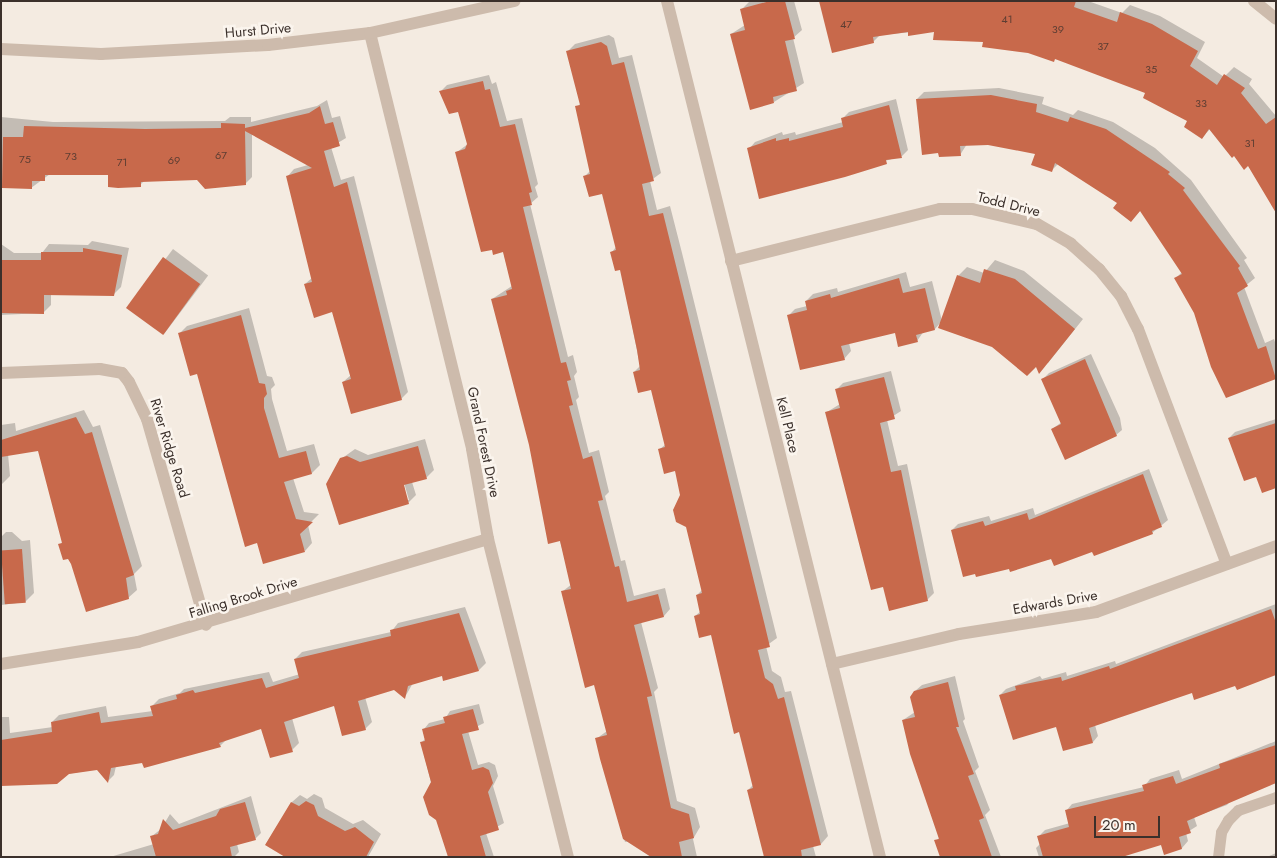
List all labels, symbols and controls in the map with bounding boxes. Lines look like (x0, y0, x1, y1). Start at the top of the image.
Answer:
house number: 41 (1001, 12, 1013, 26)
house number: 47 (840, 17, 852, 31)
street label: Hurst Drive (224, 19, 292, 41)
house number: 39 (1052, 22, 1064, 36)
house number: 37 (1097, 39, 1109, 53)
house number: 35 (1145, 62, 1157, 76)
house number: 33 (1195, 96, 1207, 110)
house number: 31 (1245, 136, 1255, 150)
house number: 67 (215, 148, 227, 162)
house number: 73 (65, 149, 77, 163)
house number: 75 (19, 152, 31, 166)
house number: 69 (168, 153, 180, 167)
house number: 71 (117, 155, 127, 169)
street label: Todd Drive (976, 188, 1042, 220)
street label: Grand Forest Drive (464, 385, 504, 499)
street label: Kell Place (773, 395, 803, 455)
street label: River Ridge Road (147, 396, 193, 500)
street label: Falling Brook Drive (187, 573, 299, 621)
street label: Edwards Drive (1011, 586, 1099, 618)
scale bar (1097, 806, 1163, 838)
text: 20 m (1102, 814, 1136, 836)

